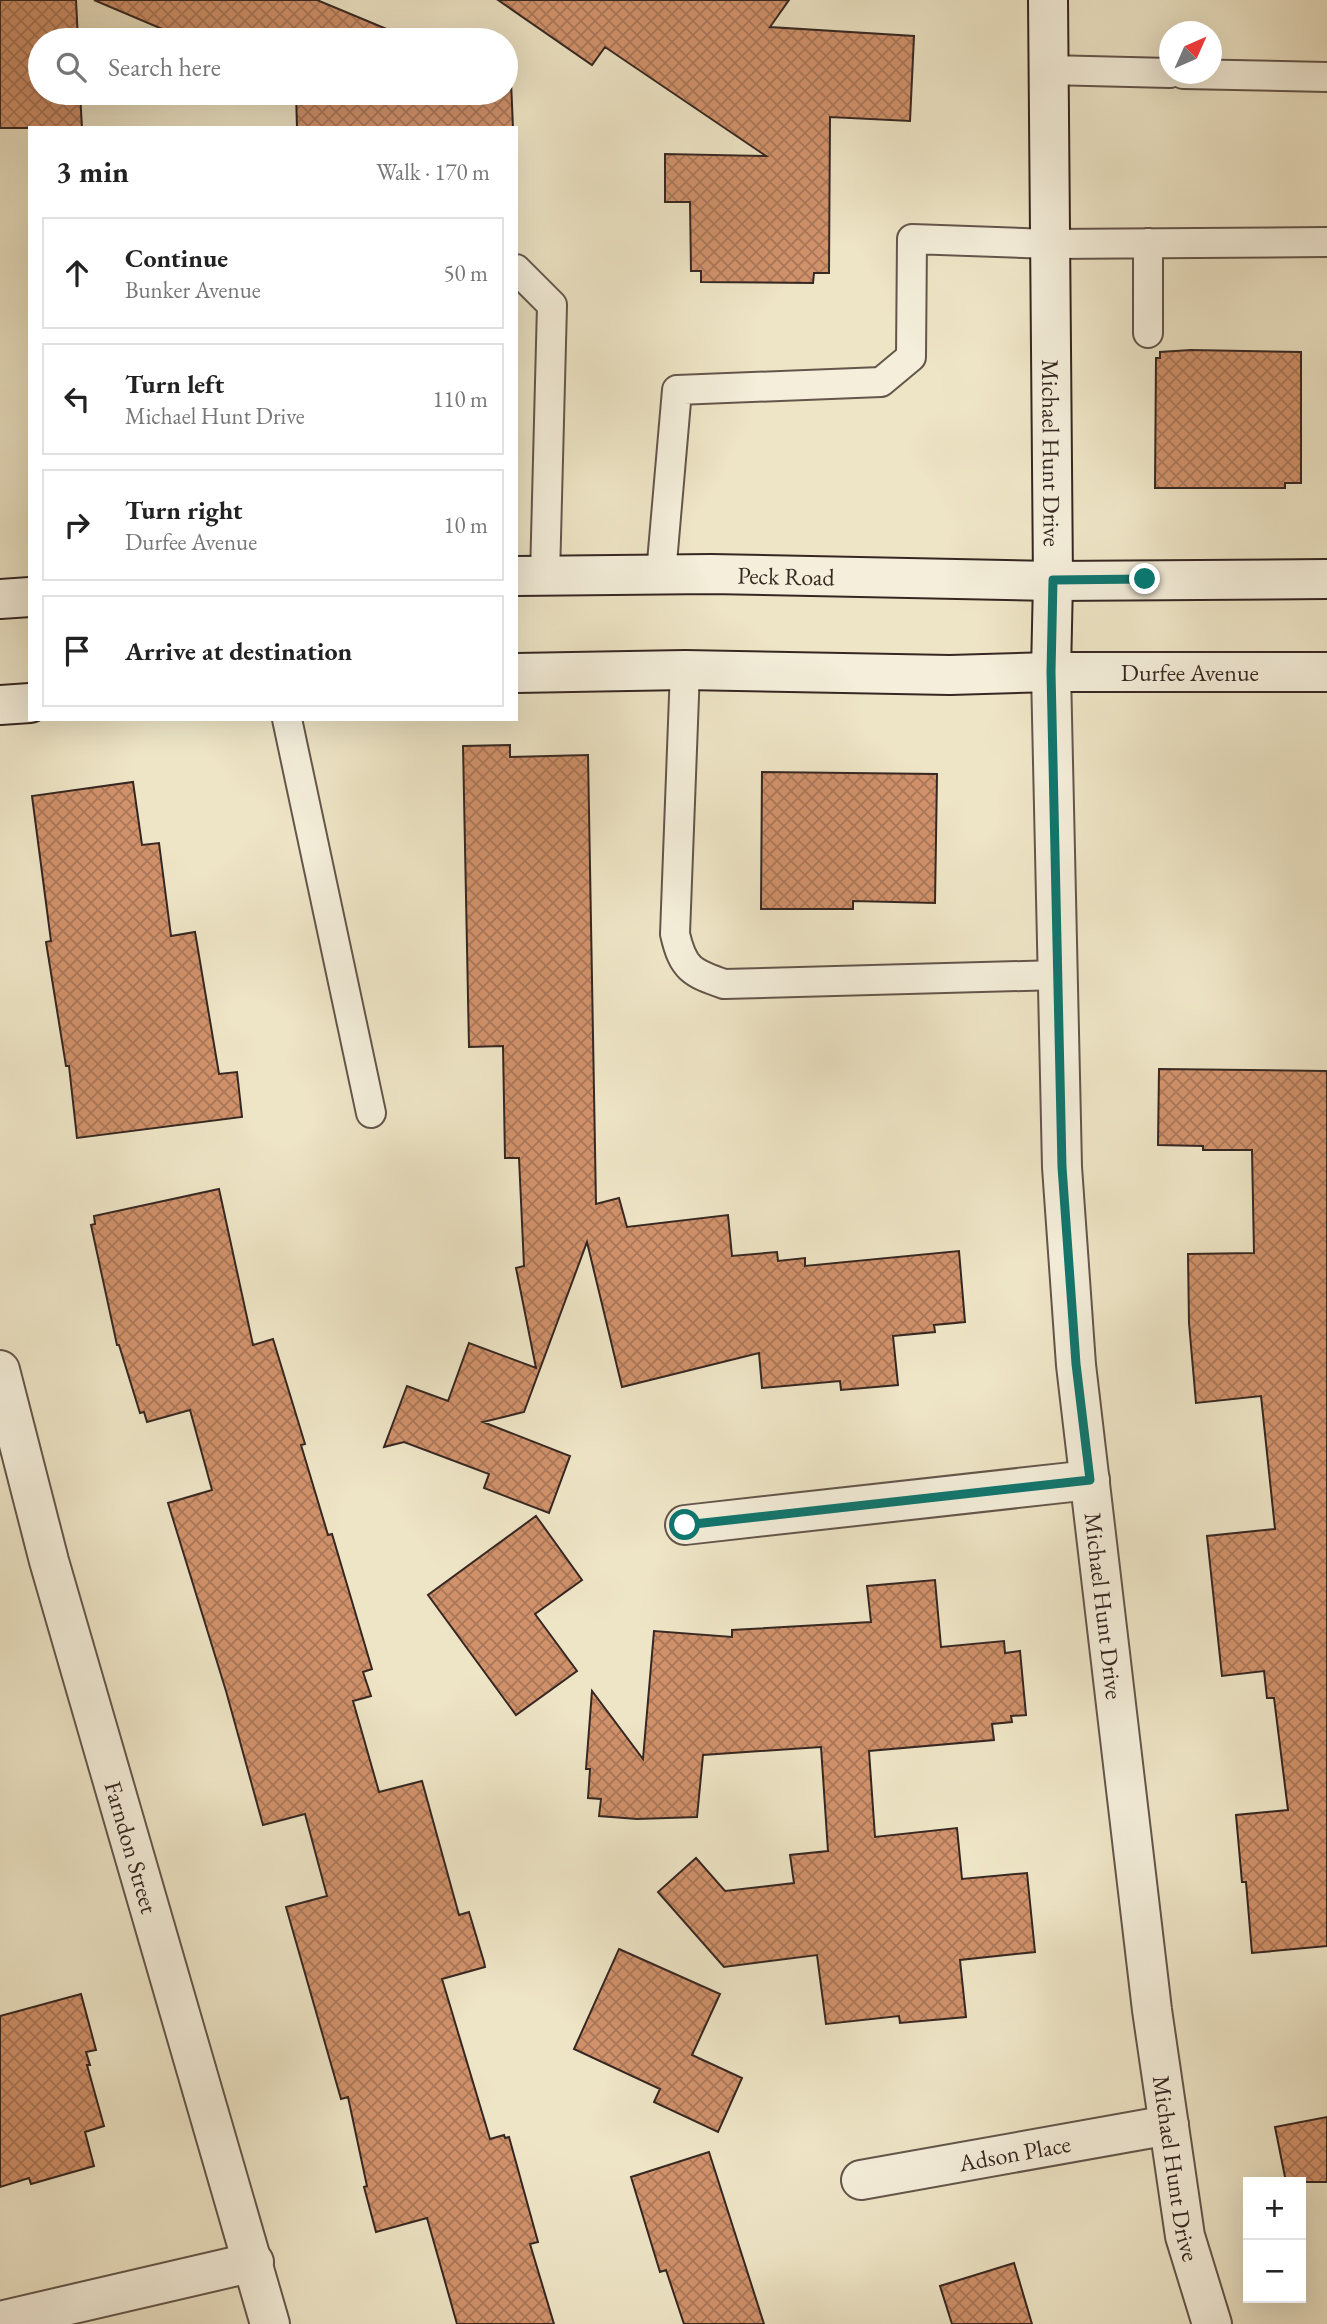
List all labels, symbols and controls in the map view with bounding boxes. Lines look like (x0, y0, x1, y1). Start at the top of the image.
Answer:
north arrow (1159, 21, 1222, 84)
search box (28, 28, 518, 105)
icon: search (52, 48, 90, 86)
text: Search here (108, 50, 221, 84)
text: 3 min (56, 152, 129, 191)
text: Walk · 170 m (376, 157, 490, 187)
text: Continue (125, 241, 228, 275)
icon: ahead (58, 254, 96, 292)
text: 50 m (443, 258, 488, 288)
text: Bunker Avenue (125, 275, 261, 305)
street label: Michael Hunt Drive (1036, 359, 1068, 547)
text: Turn left (125, 367, 224, 401)
icon: left (58, 380, 96, 418)
text: 110 m (432, 384, 488, 414)
text: Michael Hunt Drive (125, 401, 305, 431)
text: Turn right (125, 493, 243, 527)
icon: right (58, 506, 96, 544)
text: 10 m (443, 510, 488, 540)
text: Durfee Avenue (125, 527, 257, 557)
street label: Peck Road (737, 559, 836, 592)
route end (1129, 563, 1160, 594)
icon: arrive (58, 632, 96, 670)
text: Arrive at destination (125, 634, 352, 668)
street label: Durfee Avenue (1121, 657, 1259, 688)
route start (669, 1509, 700, 1540)
street label: Michael Hunt Drive (1078, 1511, 1131, 1701)
street label: Farndon Street (98, 1777, 166, 1917)
street label: Michael Hunt Drive (1146, 2073, 1207, 2265)
street label: Adson Place (955, 2127, 1073, 2178)
map controls (1243, 2177, 1306, 2303)
button: + (1243, 2177, 1306, 2240)
button: − (1243, 2240, 1306, 2303)

